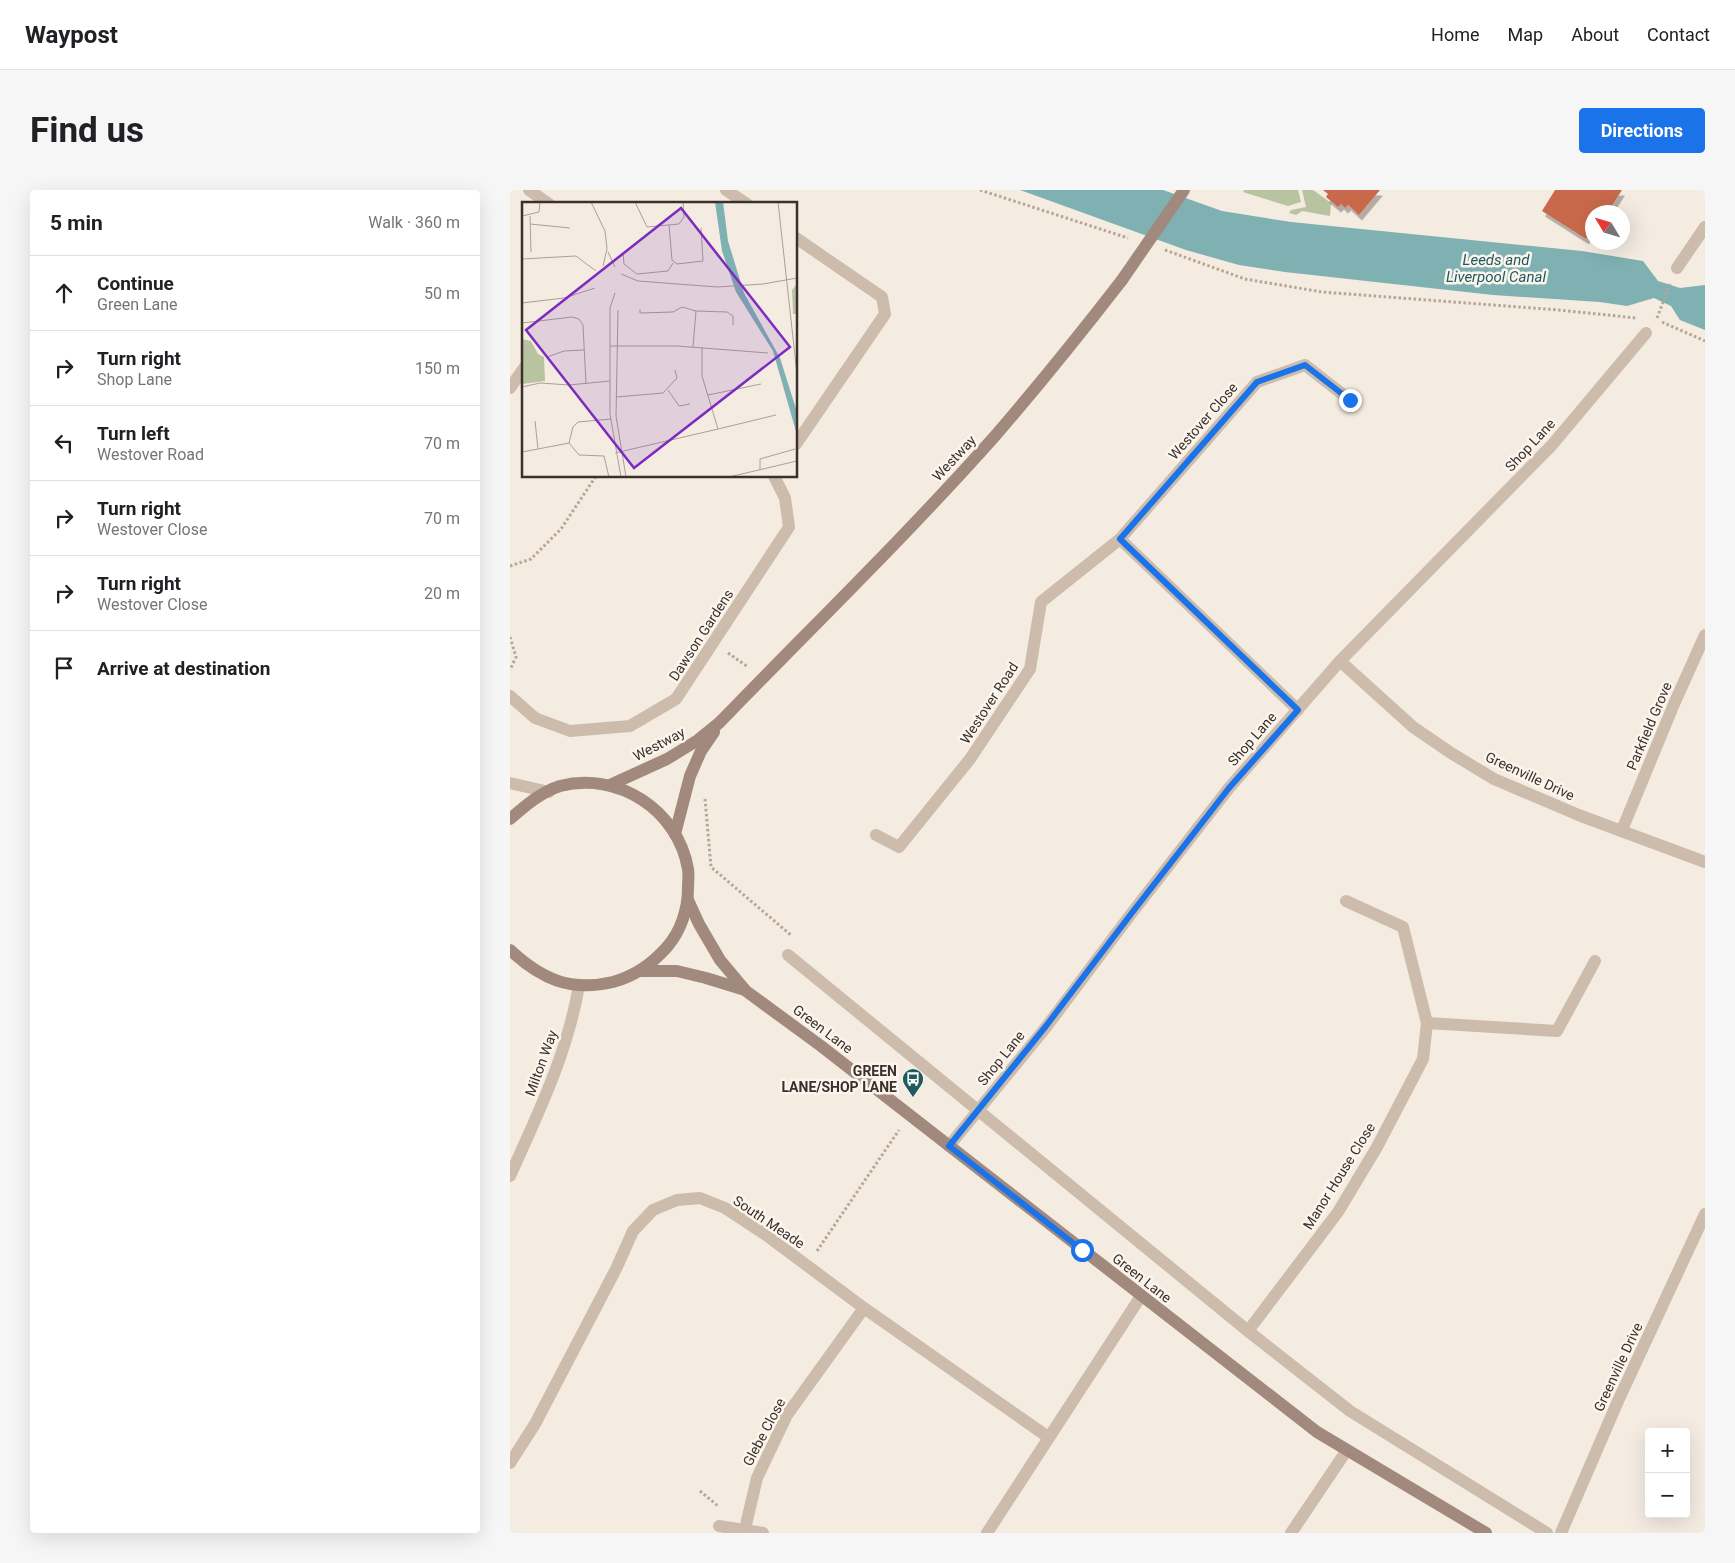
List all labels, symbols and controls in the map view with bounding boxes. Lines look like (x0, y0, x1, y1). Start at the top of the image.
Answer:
text: Waypost (25, 21, 118, 49)
text: Home (1431, 24, 1480, 45)
text: Map (1508, 24, 1543, 45)
text: About (1571, 24, 1619, 45)
text: Contact (1647, 24, 1710, 45)
button: Directions (1579, 108, 1705, 153)
text: Find us (30, 110, 144, 151)
inset map (522, 202, 798, 478)
north arrow (1585, 205, 1630, 250)
text: 5 min (50, 211, 103, 235)
text: Walk · 360 m (368, 213, 460, 232)
water label: Leeds and Liverpool Canal (1446, 251, 1546, 286)
text: Continue (97, 272, 174, 295)
icon: ahead (50, 279, 78, 307)
text: 50 m (424, 284, 460, 303)
text: Green Lane (97, 295, 178, 314)
text: Turn right (97, 347, 181, 370)
icon: right (50, 354, 78, 382)
text: 150 m (415, 359, 460, 378)
text: Shop Lane (97, 370, 172, 389)
street label: Westover Close (1165, 379, 1241, 463)
route end (1339, 389, 1362, 412)
street label: Shop Lane (1502, 416, 1558, 474)
text: Turn left (97, 422, 170, 445)
icon: left (50, 429, 78, 457)
street label: Westway (929, 432, 979, 484)
text: 70 m (424, 434, 460, 453)
text: Westover Road (97, 445, 204, 464)
text: Turn right (97, 497, 181, 520)
icon: right (50, 504, 78, 532)
text: 70 m (424, 509, 460, 528)
text: Westover Close (97, 520, 207, 539)
text: Turn right (97, 572, 181, 595)
icon: right (50, 579, 78, 607)
text: 20 m (424, 584, 460, 603)
street label: Dawson Gardens (665, 586, 737, 684)
text: Westover Close (97, 595, 207, 614)
icon: arrive (50, 654, 78, 682)
text: Arrive at destination (97, 657, 270, 680)
street label: Westover Road (957, 659, 1021, 747)
street label: Parkfield Grove (1623, 679, 1675, 773)
street label: Shop Lane (1224, 709, 1280, 769)
street label: Westway (630, 724, 688, 764)
street label: Greenville Drive (1483, 748, 1577, 804)
street label: Green Lane (790, 1001, 856, 1057)
street label: Milton Way (522, 1027, 560, 1098)
street label: Shop Lane (974, 1027, 1028, 1089)
place label: GREEN LANE/SHOP LANE (781, 1063, 897, 1095)
bus stop icon: GREEN LANE/SHOP LANE (901, 1067, 925, 1098)
street label: Manor House Close (1300, 1120, 1378, 1232)
street label: South Meade (730, 1192, 808, 1252)
route start (1071, 1239, 1094, 1262)
street label: Green Lane (1109, 1250, 1175, 1306)
street label: Greenville Drive (1590, 1320, 1646, 1414)
street label: Glebe Close (739, 1395, 789, 1469)
map controls (1645, 1428, 1690, 1518)
button: + (1645, 1428, 1690, 1473)
button: − (1645, 1473, 1690, 1518)

